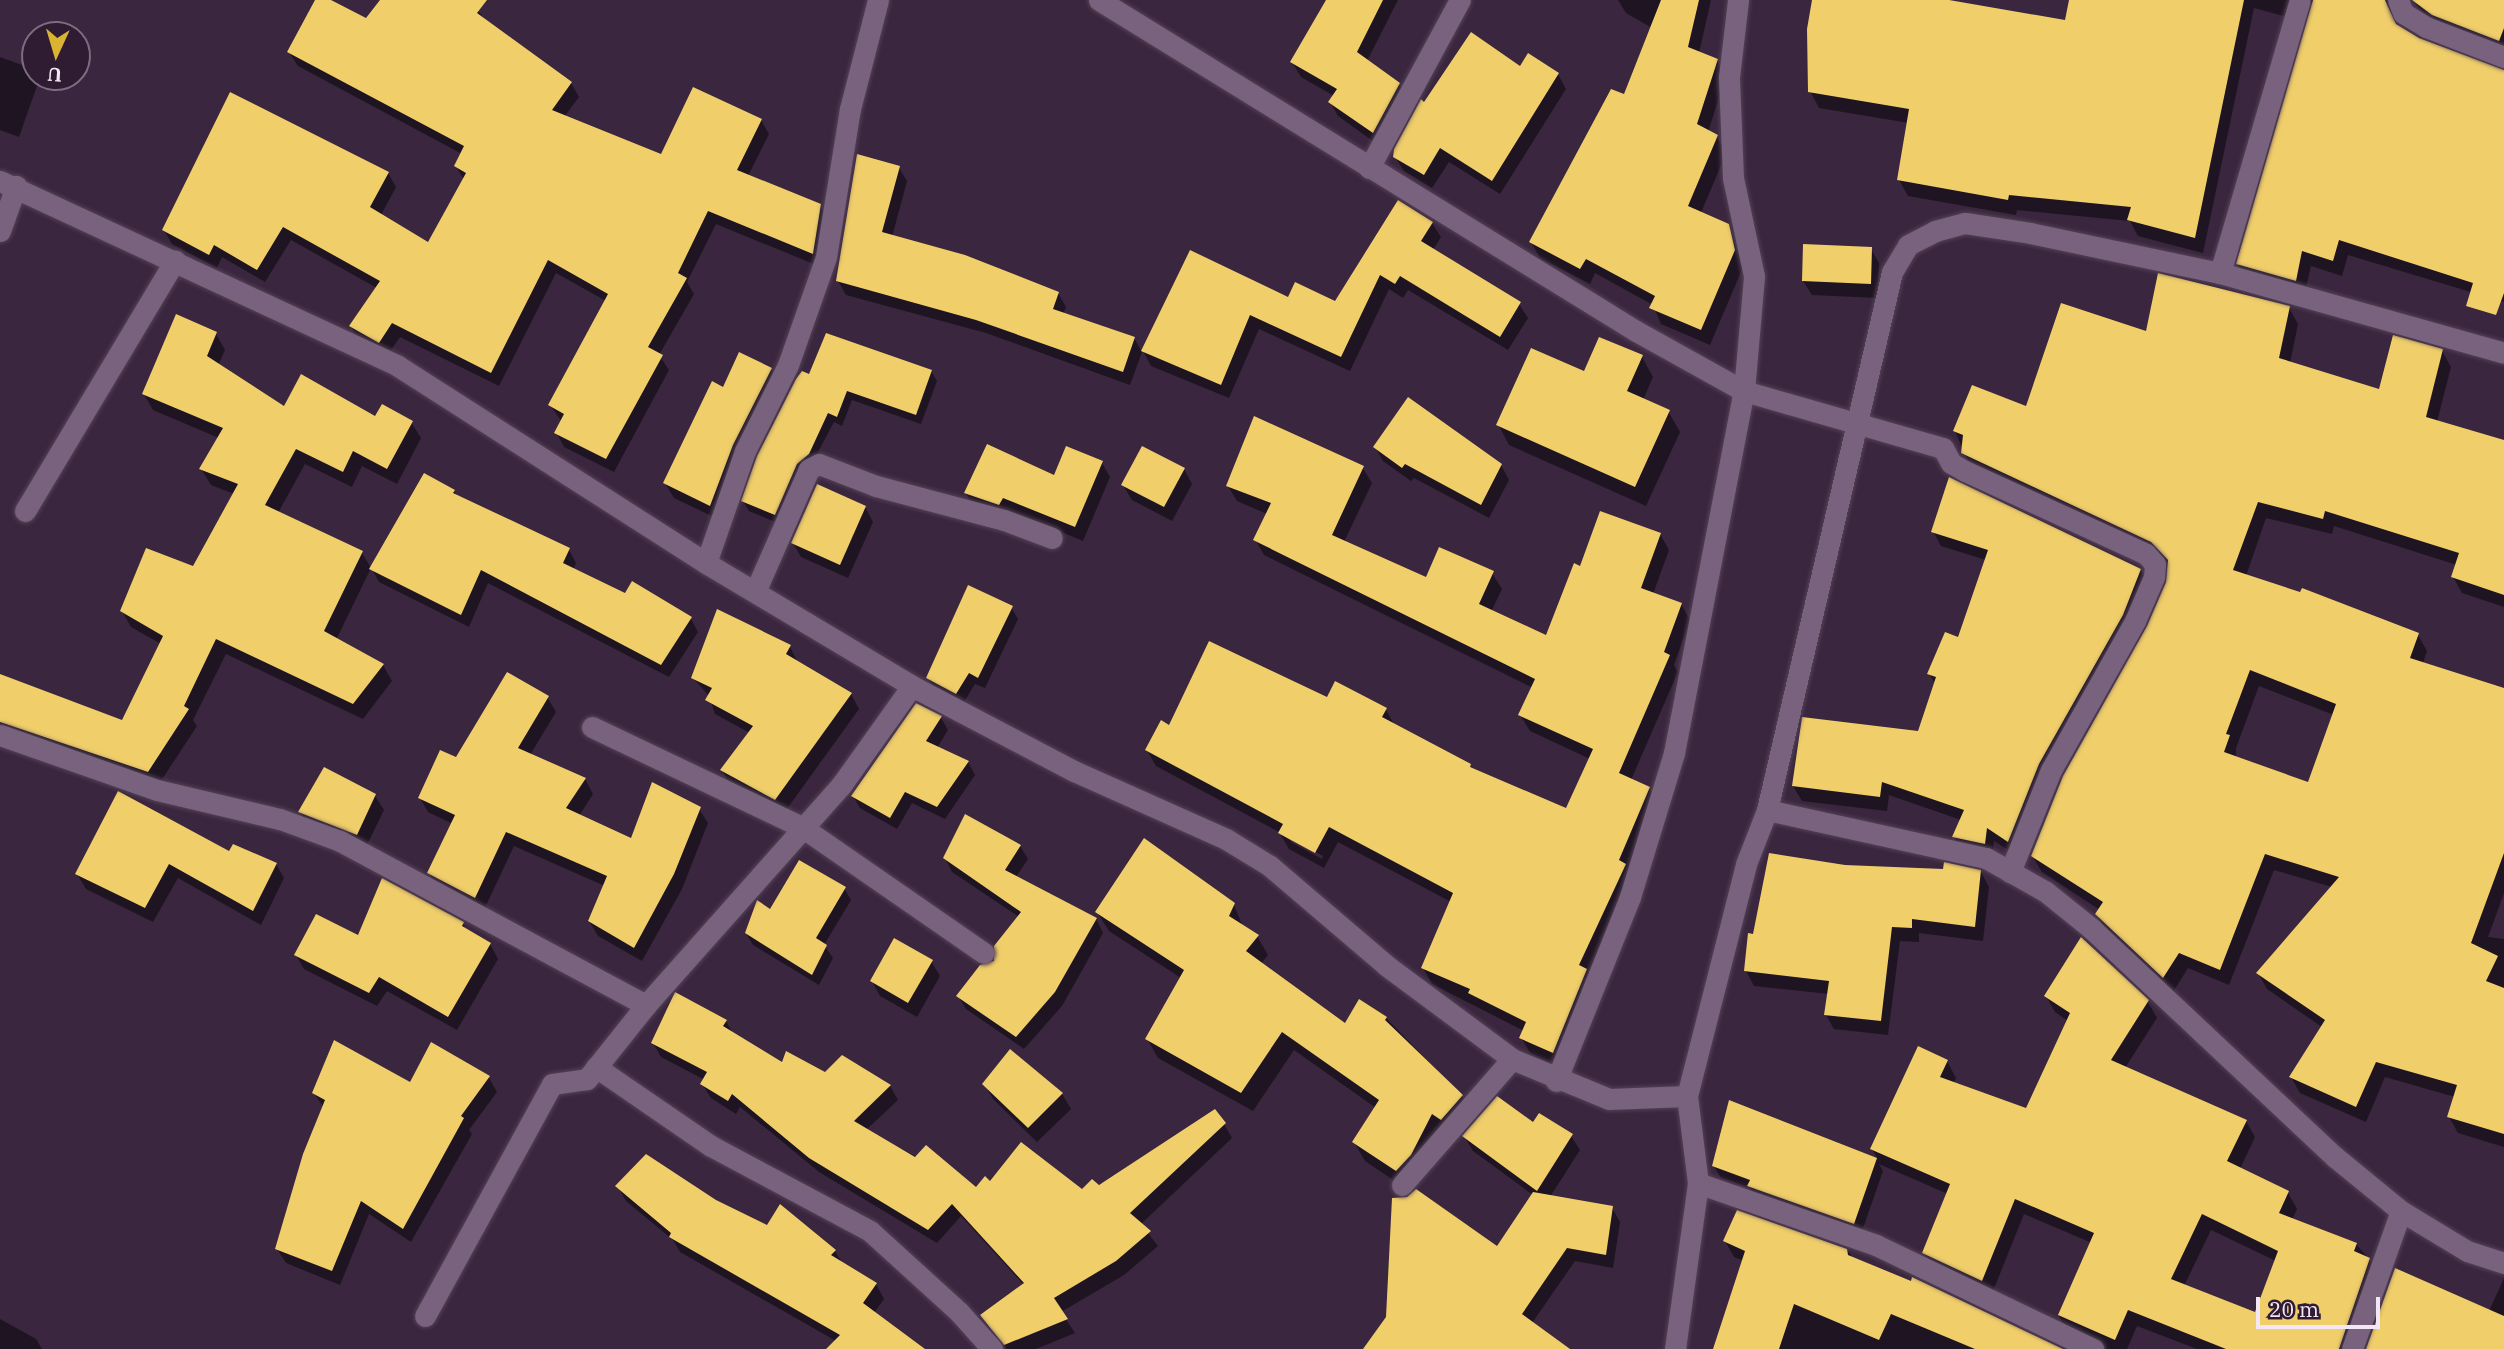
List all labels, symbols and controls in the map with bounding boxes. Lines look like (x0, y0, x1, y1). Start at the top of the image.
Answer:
north arrow (21, 21, 91, 91)
text: U (47, 62, 63, 87)
scale bar (2259, 1282, 2383, 1326)
text: 20 m (2269, 1295, 2319, 1323)

